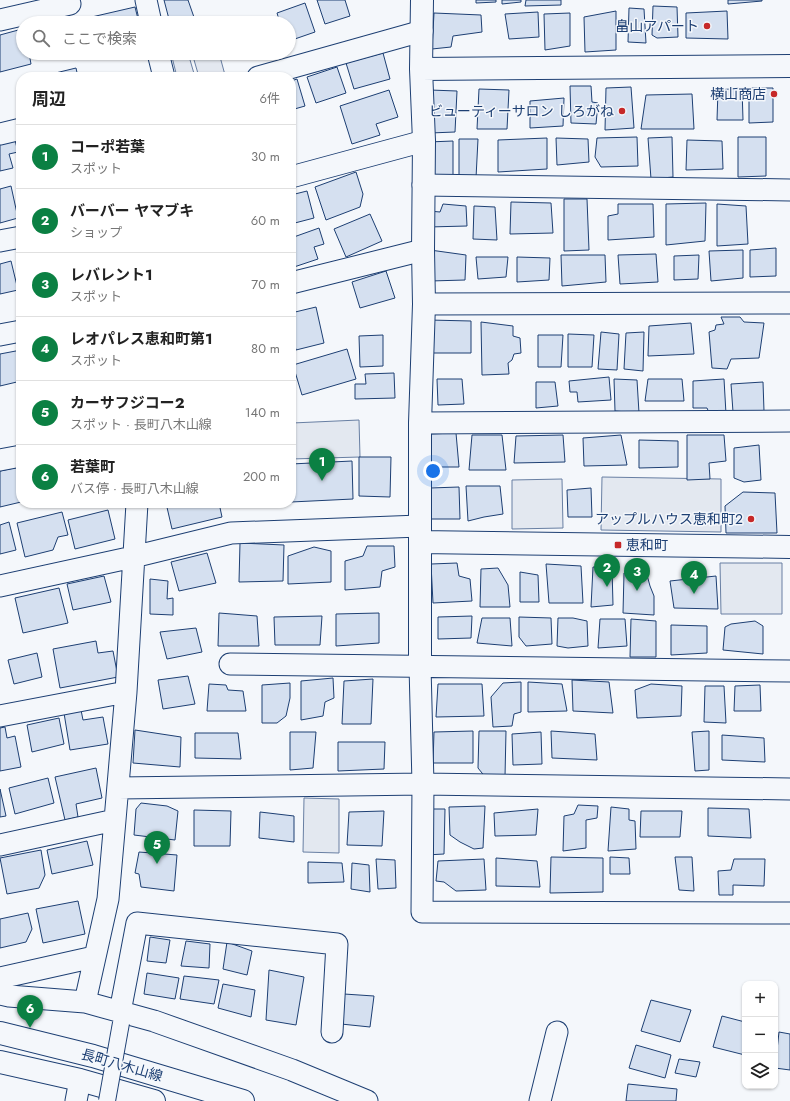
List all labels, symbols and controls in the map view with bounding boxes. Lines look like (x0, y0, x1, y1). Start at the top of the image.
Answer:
search box (16, 16, 296, 60)
place label: 畠山アパート (615, 16, 699, 36)
marker: 畠山アパート (702, 21, 712, 31)
icon: search (30, 27, 52, 49)
text: ここで検索 (62, 28, 137, 50)
place label: 横山商店 (710, 84, 766, 104)
text: 周辺 (32, 87, 66, 111)
text: 6件 (260, 89, 280, 108)
marker: 横山商店 (769, 89, 779, 99)
place label: ビューティーサロン しろがね (429, 101, 614, 121)
marker: ビューティーサロン しろがね (617, 106, 627, 116)
text: コーポ若葉 (70, 136, 145, 158)
text: 1 (42, 147, 48, 166)
text: 30 m (251, 147, 280, 166)
text: スポット (70, 159, 122, 178)
text: バーバー ヤマブキ (70, 200, 194, 222)
text: 2 (41, 211, 49, 230)
text: 60 m (251, 211, 280, 230)
text: ショップ (70, 223, 122, 242)
text: レバレント1 (70, 264, 153, 286)
text: 3 (41, 275, 49, 294)
text: 70 m (251, 275, 280, 294)
text: スポット (70, 287, 122, 306)
text: レオパレス恵和町第1 (70, 328, 213, 350)
text: 4 (40, 339, 50, 358)
text: 80 m (251, 339, 280, 358)
text: スポット (70, 351, 122, 370)
text: カーサフジコー2 (70, 392, 185, 414)
text: 5 (41, 403, 49, 422)
text: 140 m (245, 403, 280, 422)
text: スポット · 長町八木山線 (70, 415, 212, 434)
pin: 1 (309, 448, 335, 481)
text: 若葉町 (70, 456, 115, 478)
your location (423, 461, 443, 481)
text: 6 (41, 467, 49, 486)
text: 200 m (243, 467, 280, 486)
text: バス停 · 長町八木山線 (70, 479, 199, 498)
place label: アップルハウス恵和町2 (595, 509, 743, 529)
marker: アップルハウス恵和町2 (746, 514, 756, 524)
place label: 恵和町 (626, 535, 668, 555)
marker: 恵和町 (613, 540, 623, 550)
pin: 2 (594, 554, 620, 587)
pin: 3 (624, 558, 650, 591)
pin: 4 (681, 561, 707, 594)
pin: 5 (144, 831, 170, 864)
map controls (742, 981, 778, 1089)
button: + (742, 981, 778, 1017)
pin: 6 (17, 995, 43, 1028)
button: − (742, 1017, 778, 1053)
street label: 長町八木山線 (79, 1044, 165, 1086)
button: layers (742, 1053, 778, 1089)

